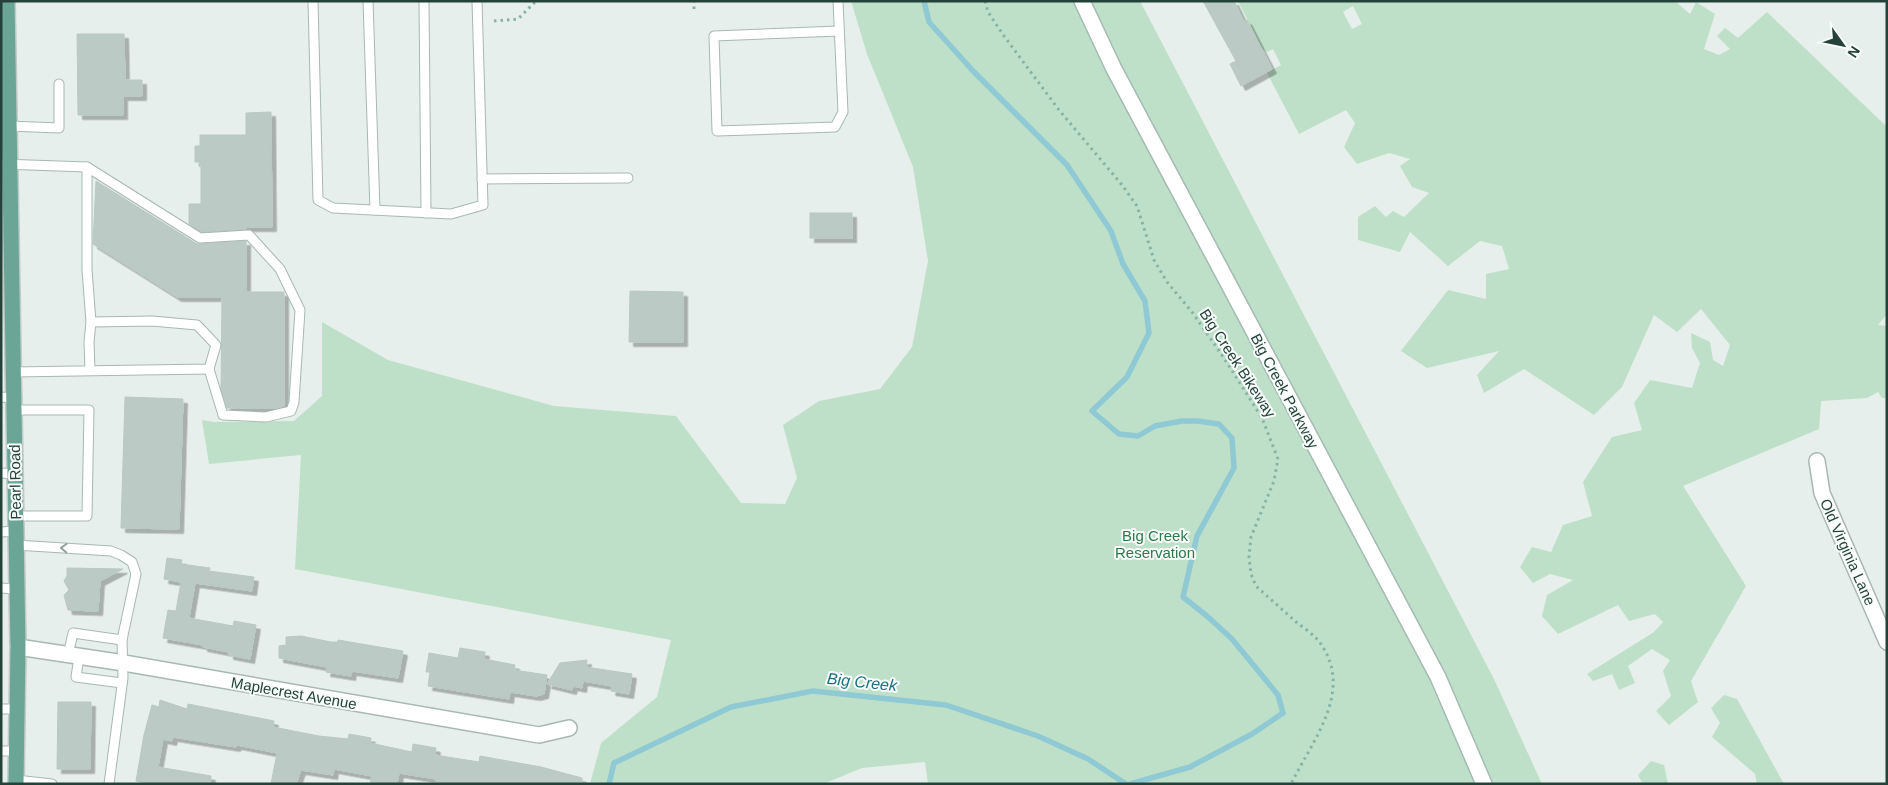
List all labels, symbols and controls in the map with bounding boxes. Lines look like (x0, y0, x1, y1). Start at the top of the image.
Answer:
north arrow (1818, 20, 1868, 70)
text: N (1844, 43, 1863, 61)
street label: Big Creek Bikeway (1197, 306, 1280, 421)
street label: Big Creek Parkway (1248, 331, 1323, 452)
street label: Pearl Road (6, 444, 24, 520)
street label: Old Virginia Lane (1817, 496, 1879, 608)
park label: Big Creek Reservation (1115, 527, 1195, 561)
one-way arrow (59, 542, 67, 553)
water label: Big Creek (826, 670, 899, 694)
street label: Maplecrest Avenue (230, 674, 358, 712)

